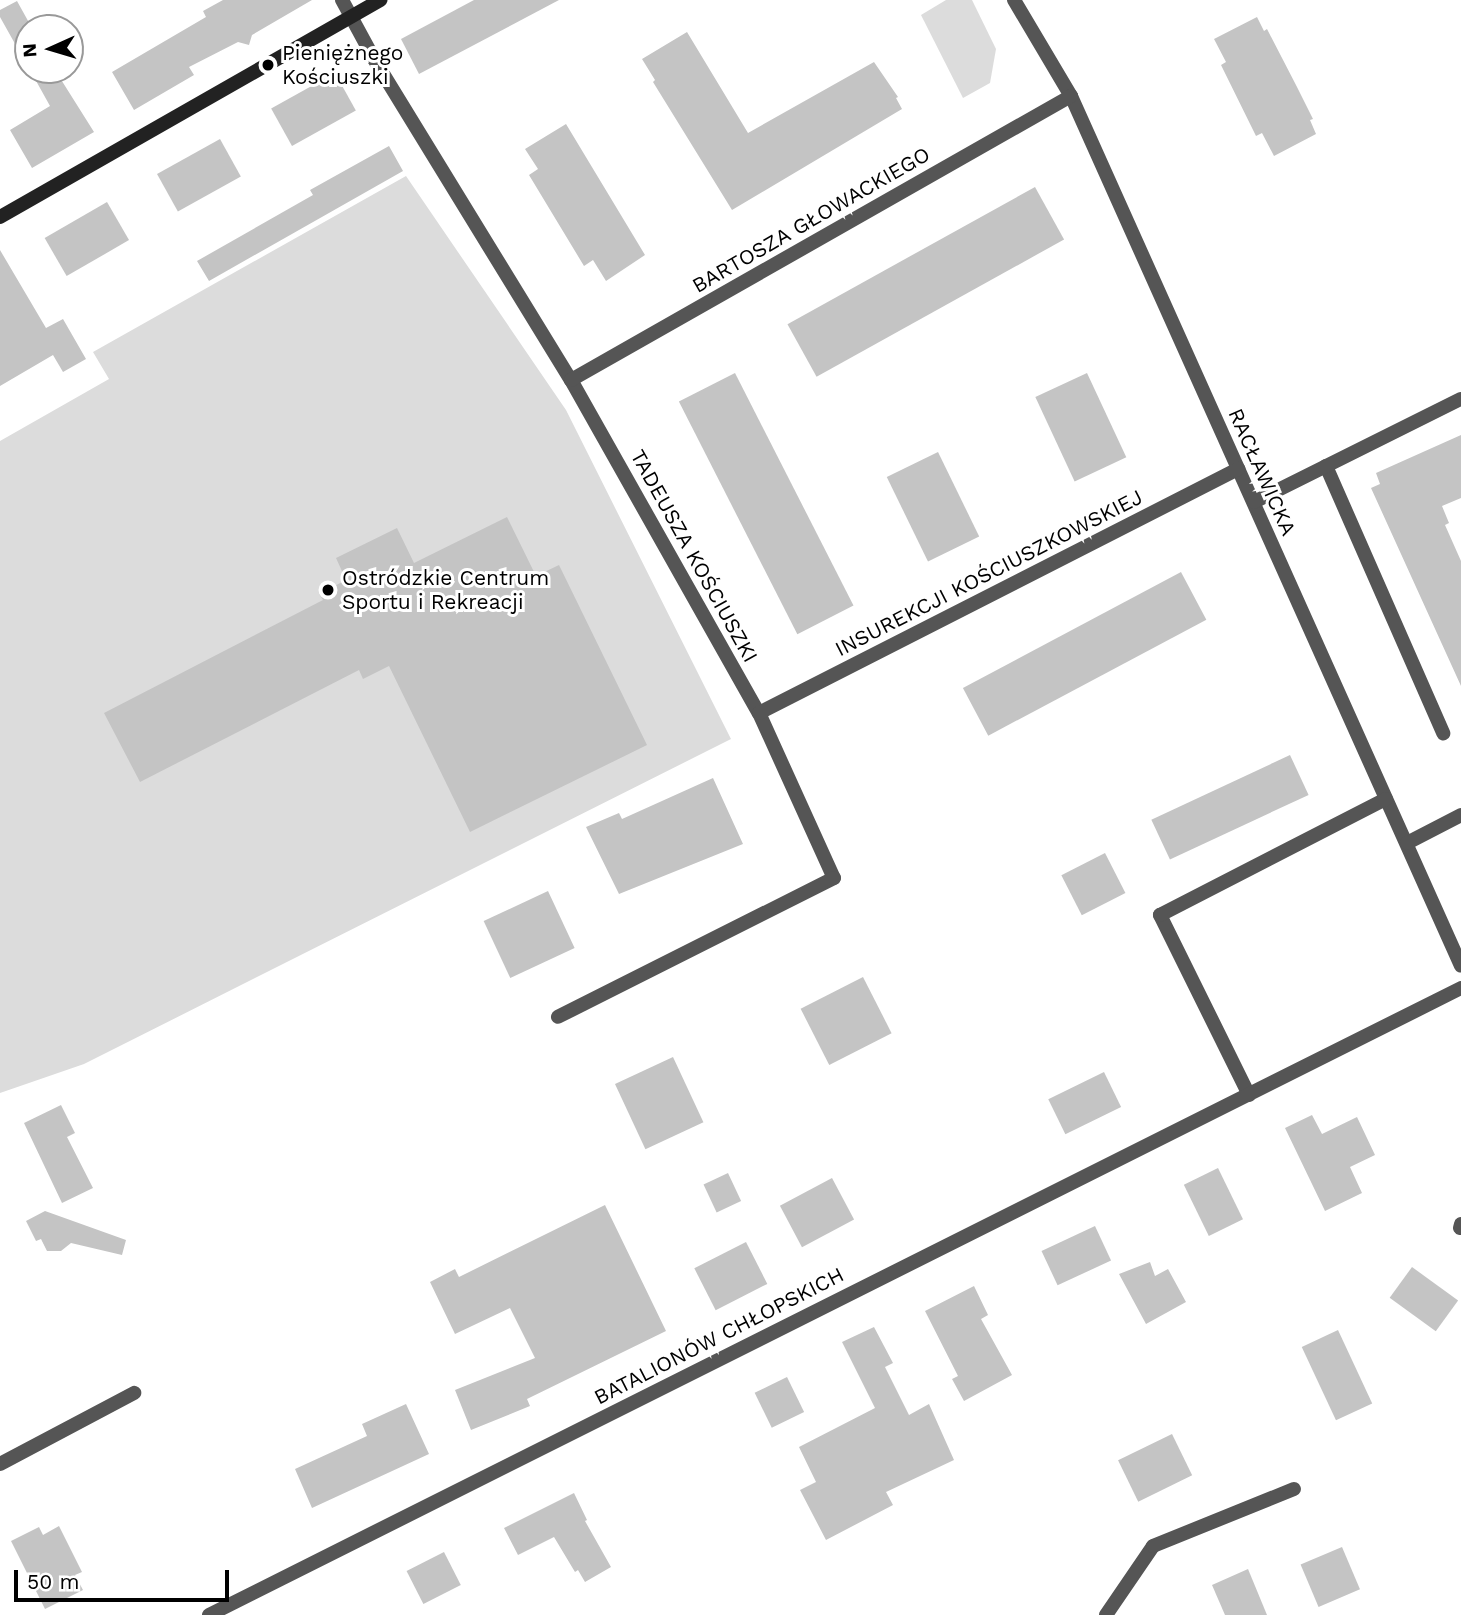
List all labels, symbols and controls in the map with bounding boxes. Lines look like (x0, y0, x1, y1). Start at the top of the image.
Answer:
north arrow (14, 14, 84, 84)
place label: Pieniężnego Kościuszki (282, 40, 403, 90)
text: N (18, 43, 42, 58)
marker: Pieniężnego Kościuszki (260, 57, 276, 73)
street label: BARTOSZA GŁOWACKIEGO (687, 141, 935, 299)
street label: RACŁAWICKA (1223, 405, 1301, 539)
street label: TADEUSZA KOŚCIUSZKI (625, 445, 763, 667)
street label: INSUREKCJI KOŚCIUSZKOWSKIEJ (831, 484, 1147, 662)
place label: Ostródzkie Centrum Sportu i Rekreacji (342, 565, 549, 615)
marker: Ostródzkie Centrum Sportu i Rekreacji (320, 582, 336, 598)
street label: BATALIONÓW CHŁOPSKICH (590, 1262, 848, 1410)
scale bar (18, 1556, 233, 1600)
text: 50 m (27, 1569, 79, 1594)

